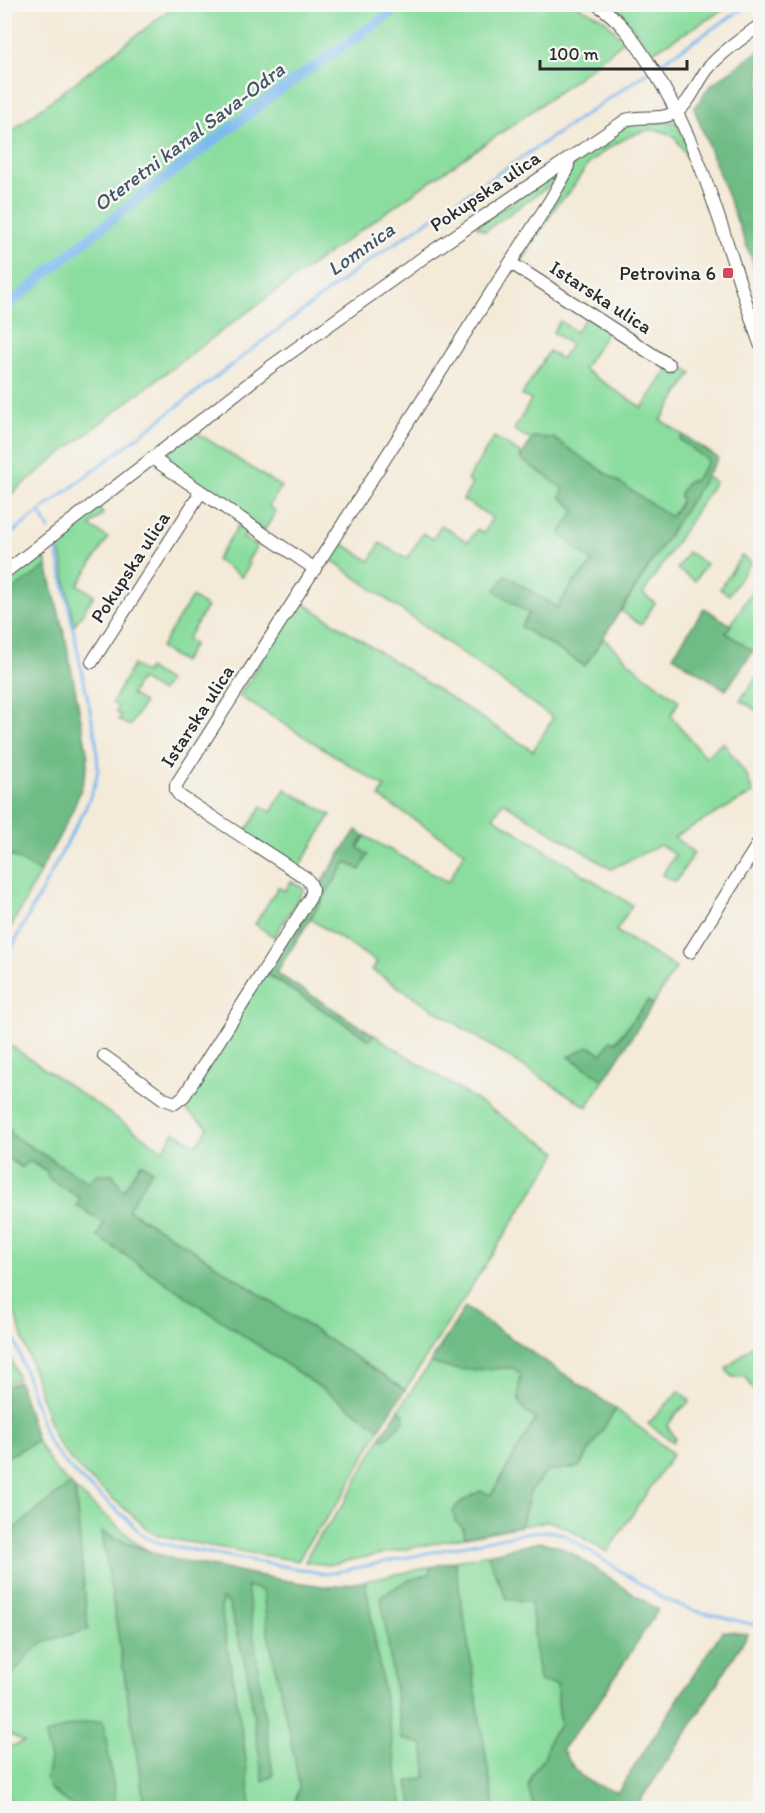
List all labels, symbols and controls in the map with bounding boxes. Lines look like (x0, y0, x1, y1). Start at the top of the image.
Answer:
scale bar (540, 33, 687, 71)
text: 100 m (549, 43, 599, 65)
water label: Oteretni kanal Sava-Odra (88, 56, 290, 217)
street label: Pokupska ulica (425, 145, 545, 237)
water label: Lomnica (322, 216, 399, 281)
street label: Istarska ulica (546, 255, 657, 339)
place label: Petrovina 6 (619, 261, 716, 285)
marker: Petrovina 6 (721, 266, 735, 280)
street label: Pokupska ulica (85, 506, 175, 627)
street label: Istarska ulica (155, 660, 239, 771)

